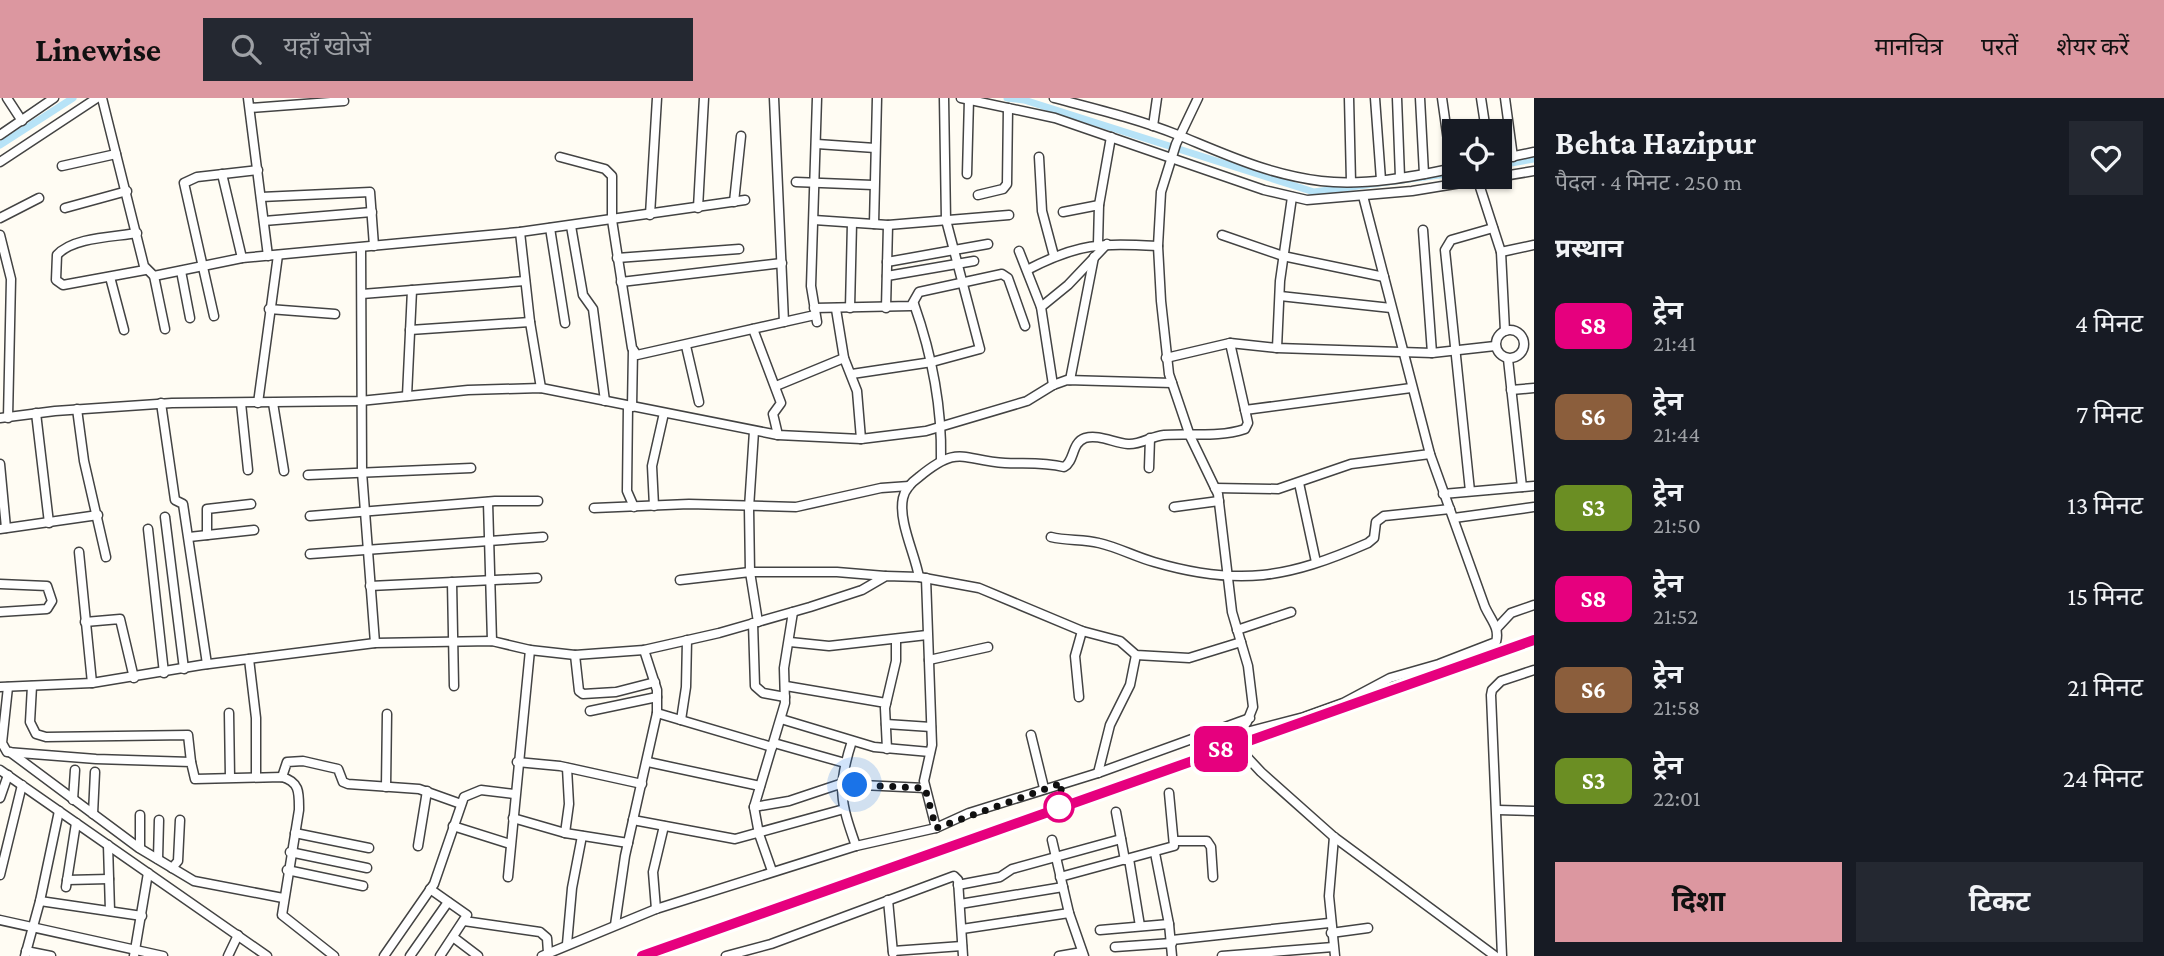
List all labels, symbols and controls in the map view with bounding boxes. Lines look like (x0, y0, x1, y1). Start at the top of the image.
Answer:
search box (203, 18, 693, 81)
icon: search (227, 30, 265, 68)
text: Linewise (35, 31, 161, 68)
text: यहाँ खोजें (283, 32, 371, 61)
text: मानचित्र (1874, 33, 1943, 60)
text: परतें (1981, 33, 2018, 60)
text: शेयर करें (2056, 33, 2129, 60)
map controls (1442, 119, 1512, 189)
button: locate (1442, 119, 1512, 189)
button: heart (2069, 121, 2143, 195)
text: Behta Hazipur (1555, 124, 1756, 161)
text: पैदल · 4 मिनट · 250 m (1555, 169, 1742, 195)
text: प्रस्थान (1555, 234, 1623, 263)
text: ट्रेन (1653, 296, 1683, 325)
text: 4 मिनट (2075, 309, 2143, 338)
text: S8 (1581, 312, 1606, 339)
text: 21:41 (1653, 330, 1696, 356)
text: ट्रेन (1653, 387, 1683, 416)
text: 7 मिनट (2076, 400, 2143, 429)
text: S6 (1581, 403, 1606, 430)
text: 21:44 (1653, 421, 1700, 447)
text: ट्रेन (1653, 478, 1683, 507)
text: 13 मिनट (2067, 491, 2143, 520)
text: S3 (1582, 494, 1605, 521)
text: 21:50 (1653, 512, 1701, 538)
text: ट्रेन (1653, 569, 1683, 598)
text: 15 मिनट (2067, 582, 2143, 611)
text: S8 (1581, 585, 1606, 612)
text: 21:52 (1653, 603, 1698, 629)
text: ट्रेन (1653, 660, 1683, 689)
text: 21 मिनट (2067, 673, 2143, 702)
text: S6 (1581, 676, 1606, 703)
text: 21:58 (1653, 694, 1700, 720)
line badge: S8 (1190, 726, 1252, 772)
text: S8 (1208, 735, 1234, 762)
text: ट्रेन (1653, 751, 1683, 780)
text: 24 मिनट (2063, 764, 2143, 793)
your location (837, 767, 872, 802)
text: S3 (1582, 767, 1605, 794)
text: 22:01 (1653, 785, 1701, 811)
unlabelled marker (1044, 792, 1074, 822)
button: दिशा (1555, 862, 1842, 942)
button: टिकट (1856, 862, 2143, 942)

